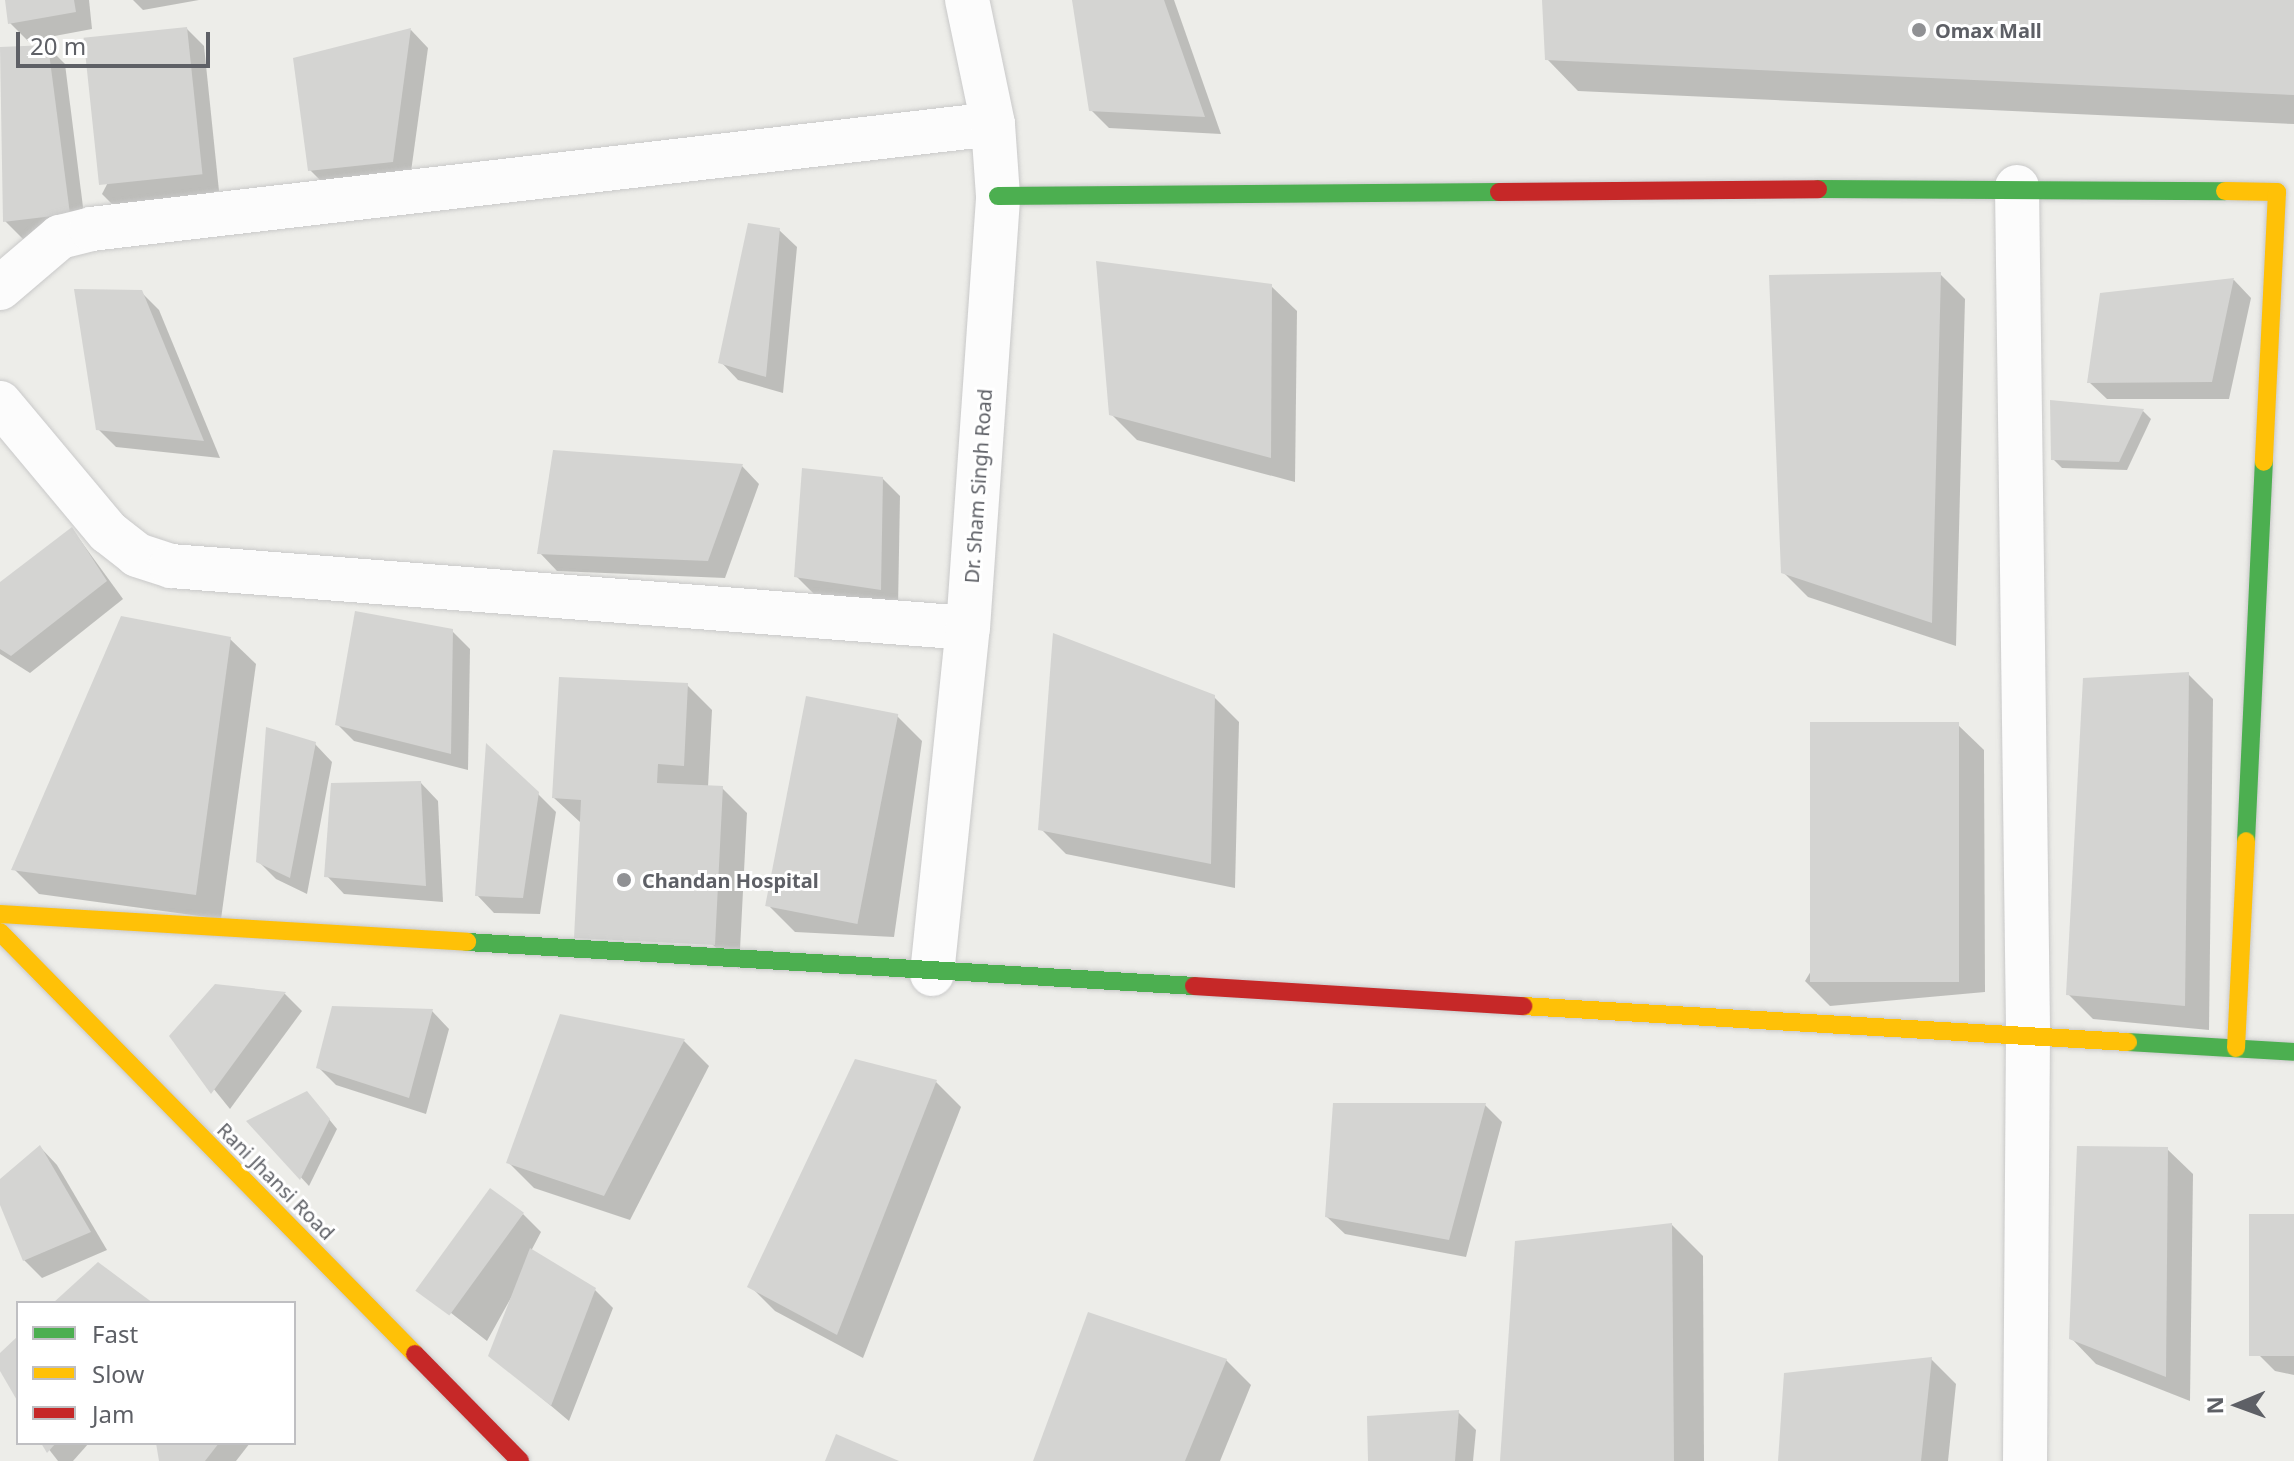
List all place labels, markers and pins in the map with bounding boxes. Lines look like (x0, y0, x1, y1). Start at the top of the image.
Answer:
place label: Omax Mall (1935, 18, 2042, 42)
marker: Omax Mall (1910, 21, 1928, 39)
place label: Chandan Hospital (642, 868, 819, 892)
marker: Chandan Hospital (613, 869, 635, 891)

